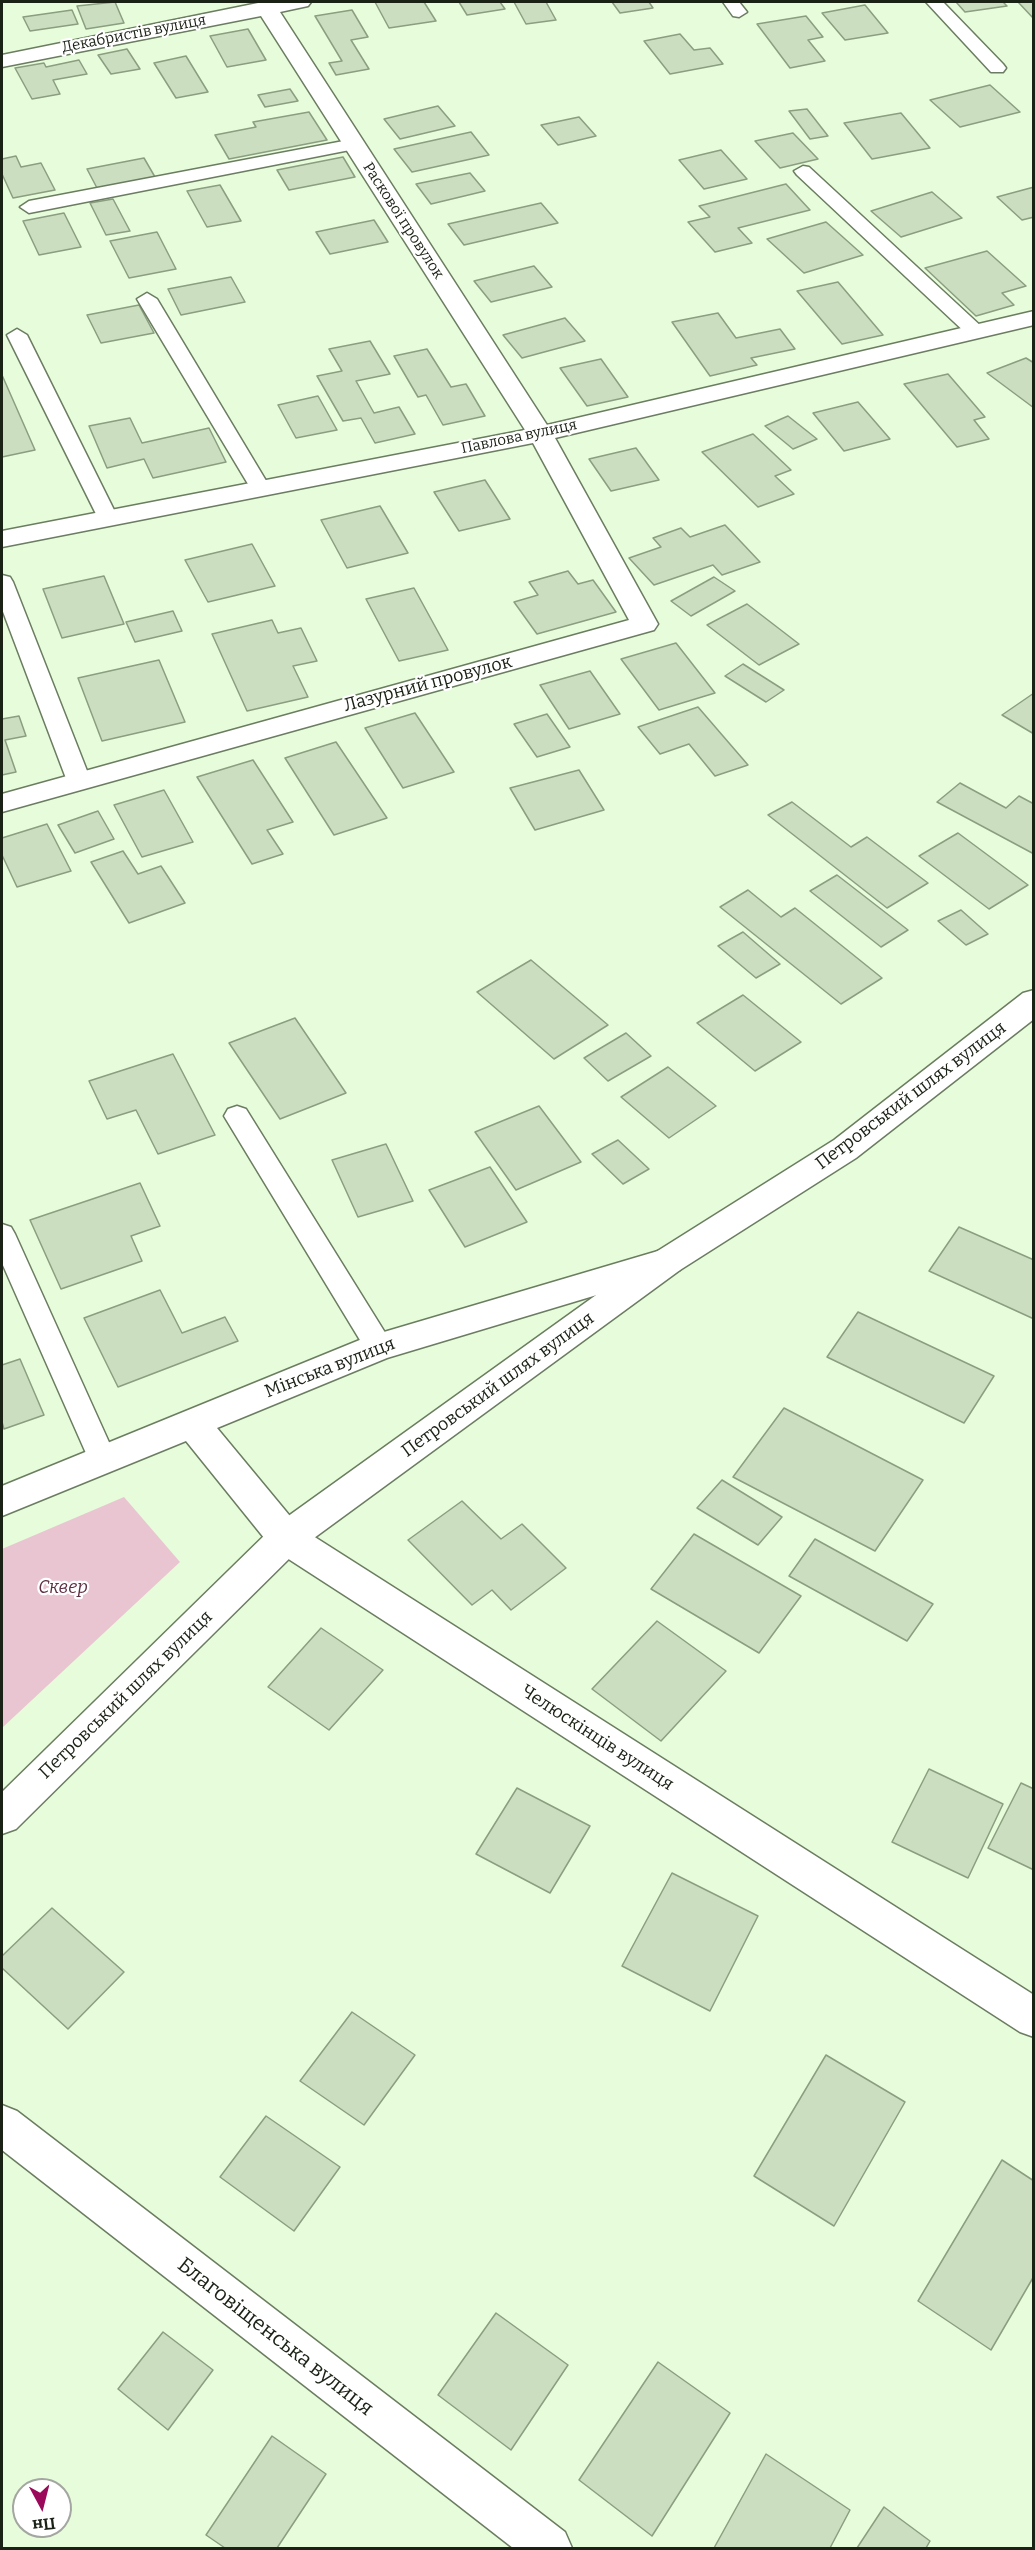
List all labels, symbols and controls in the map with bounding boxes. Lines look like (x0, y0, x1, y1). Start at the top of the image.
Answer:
street label: Декабристів вулиця (60, 11, 208, 57)
street label: Раскової провулок (359, 159, 447, 283)
street label: Павлова вулиця (460, 416, 578, 458)
street label: Лазурний провулок (342, 651, 514, 717)
street label: Петровський шлях вулиця (812, 1017, 1010, 1175)
street label: Петровський шлях вулиця (398, 1308, 598, 1462)
street label: Мінська вулиця (262, 1333, 398, 1403)
park label: Сквер (38, 1577, 88, 1599)
street label: Петровський шлях вулиця (35, 1606, 217, 1784)
street label: Челюскінців вулиця (517, 1681, 677, 1795)
street label: Благовіщенська вулиця (172, 2253, 378, 2421)
north arrow (12, 2478, 72, 2538)
text: Пн (31, 2514, 57, 2535)

